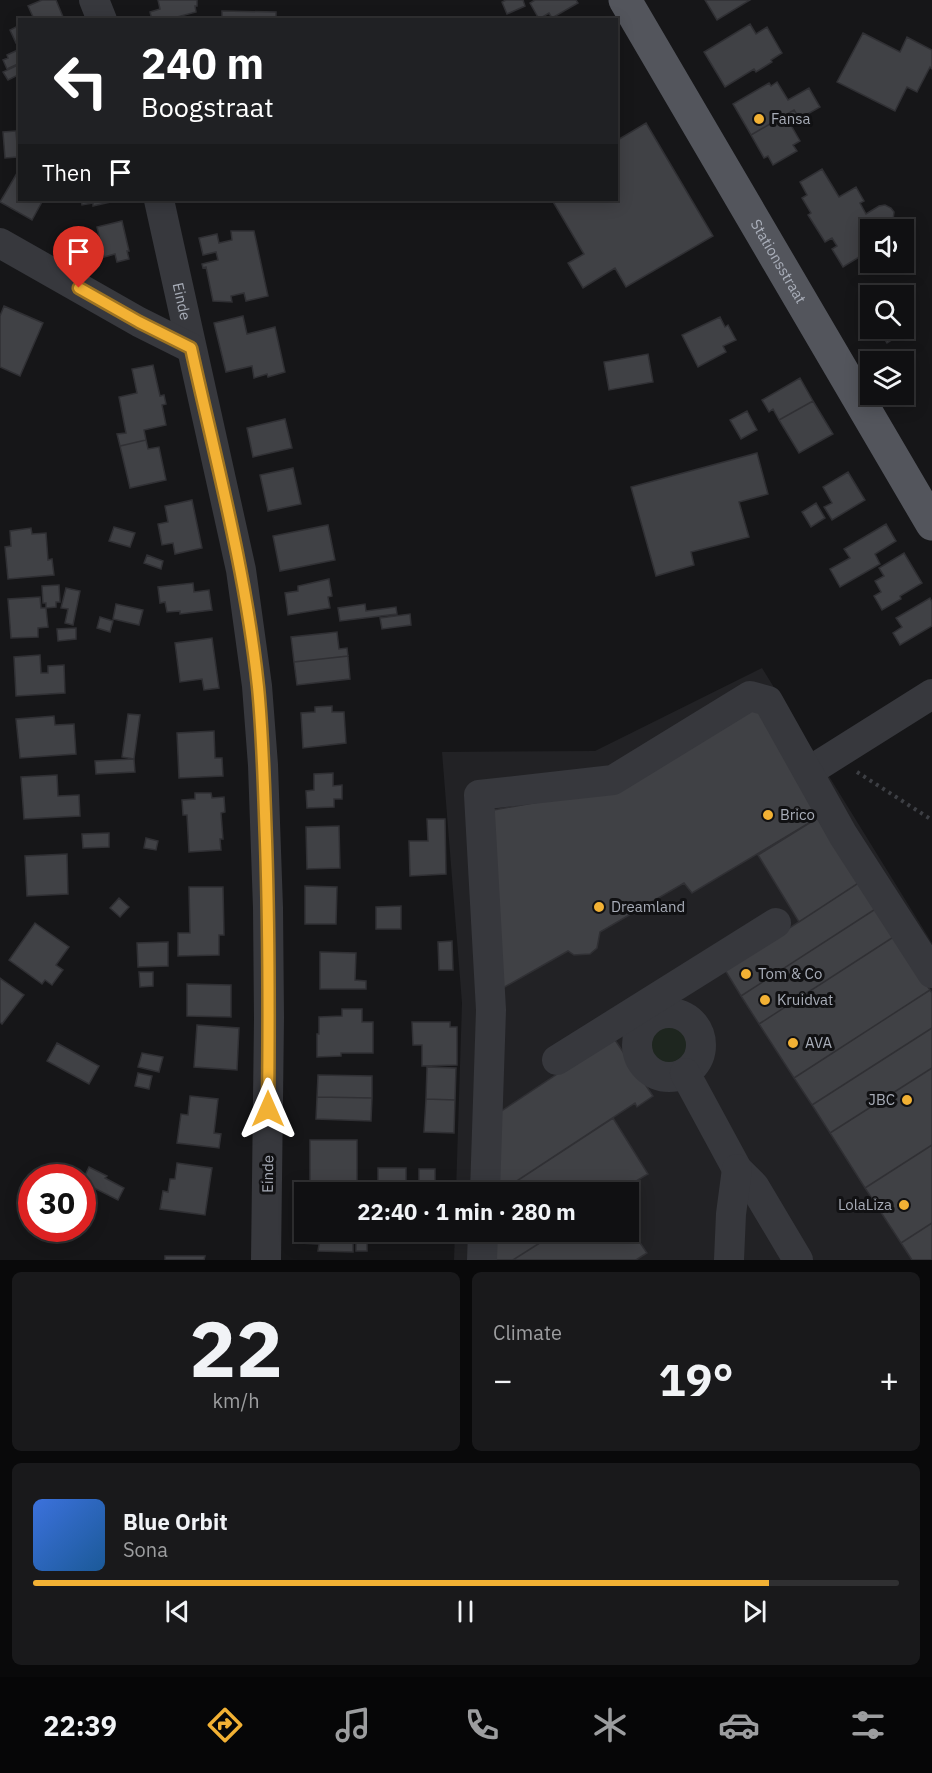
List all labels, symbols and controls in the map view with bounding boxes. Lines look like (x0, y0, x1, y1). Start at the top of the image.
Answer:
text: 240 m (141, 36, 264, 91)
icon: left (42, 42, 120, 120)
text: Boogstraat (141, 89, 274, 124)
place label: Fansa (771, 109, 811, 128)
marker: Fansa (752, 112, 766, 126)
icon: arrive (104, 156, 137, 189)
text: Then (42, 158, 92, 187)
street label: Stationsstraat (747, 216, 811, 307)
map controls (860, 219, 914, 405)
button: sound (860, 219, 914, 273)
pin (53, 226, 104, 288)
icon: arrive (62, 235, 95, 268)
street label: Einde (169, 281, 195, 322)
button: search (860, 285, 914, 339)
button: layers (860, 351, 914, 405)
place label: Brico (780, 805, 815, 824)
marker: Brico (761, 808, 775, 822)
place label: Dreamland (611, 897, 685, 916)
marker: Dreamland (592, 900, 606, 914)
place label: Tom & Co (758, 964, 822, 983)
marker: Tom & Co (739, 967, 753, 981)
place label: Kruidvat (777, 990, 833, 1009)
marker: Kruidvat (758, 993, 772, 1007)
place label: AVA (805, 1033, 833, 1052)
marker: AVA (786, 1036, 800, 1050)
position arrow (236, 1077, 300, 1141)
place label: JBC (868, 1090, 895, 1109)
marker: JBC (900, 1093, 914, 1107)
street label: Einde (258, 1155, 277, 1193)
speed limit sign: 30 (18, 1164, 96, 1242)
place label: LolaLiza (838, 1195, 892, 1214)
text: 22:40 · 1 min · 280 m (357, 1197, 576, 1226)
marker: LolaLiza (897, 1198, 911, 1212)
text: 22 (189, 1297, 283, 1398)
text: Climate (493, 1319, 562, 1346)
text: 19° (658, 1350, 734, 1408)
text: − (493, 1358, 513, 1401)
text: + (879, 1358, 899, 1401)
text: km/h (212, 1387, 260, 1414)
text: Blue Orbit (123, 1507, 228, 1536)
text: Sona (123, 1536, 168, 1563)
icon: previous (161, 1595, 194, 1628)
icon: pause (449, 1595, 482, 1628)
icon: next (738, 1595, 771, 1628)
icon: directions (204, 1704, 246, 1746)
icon: music (332, 1704, 374, 1746)
icon: phone (461, 1704, 503, 1746)
icon: climate (589, 1704, 631, 1746)
icon: car (718, 1704, 760, 1746)
icon: filters (847, 1704, 889, 1746)
text: 22:39 (43, 1708, 117, 1743)

